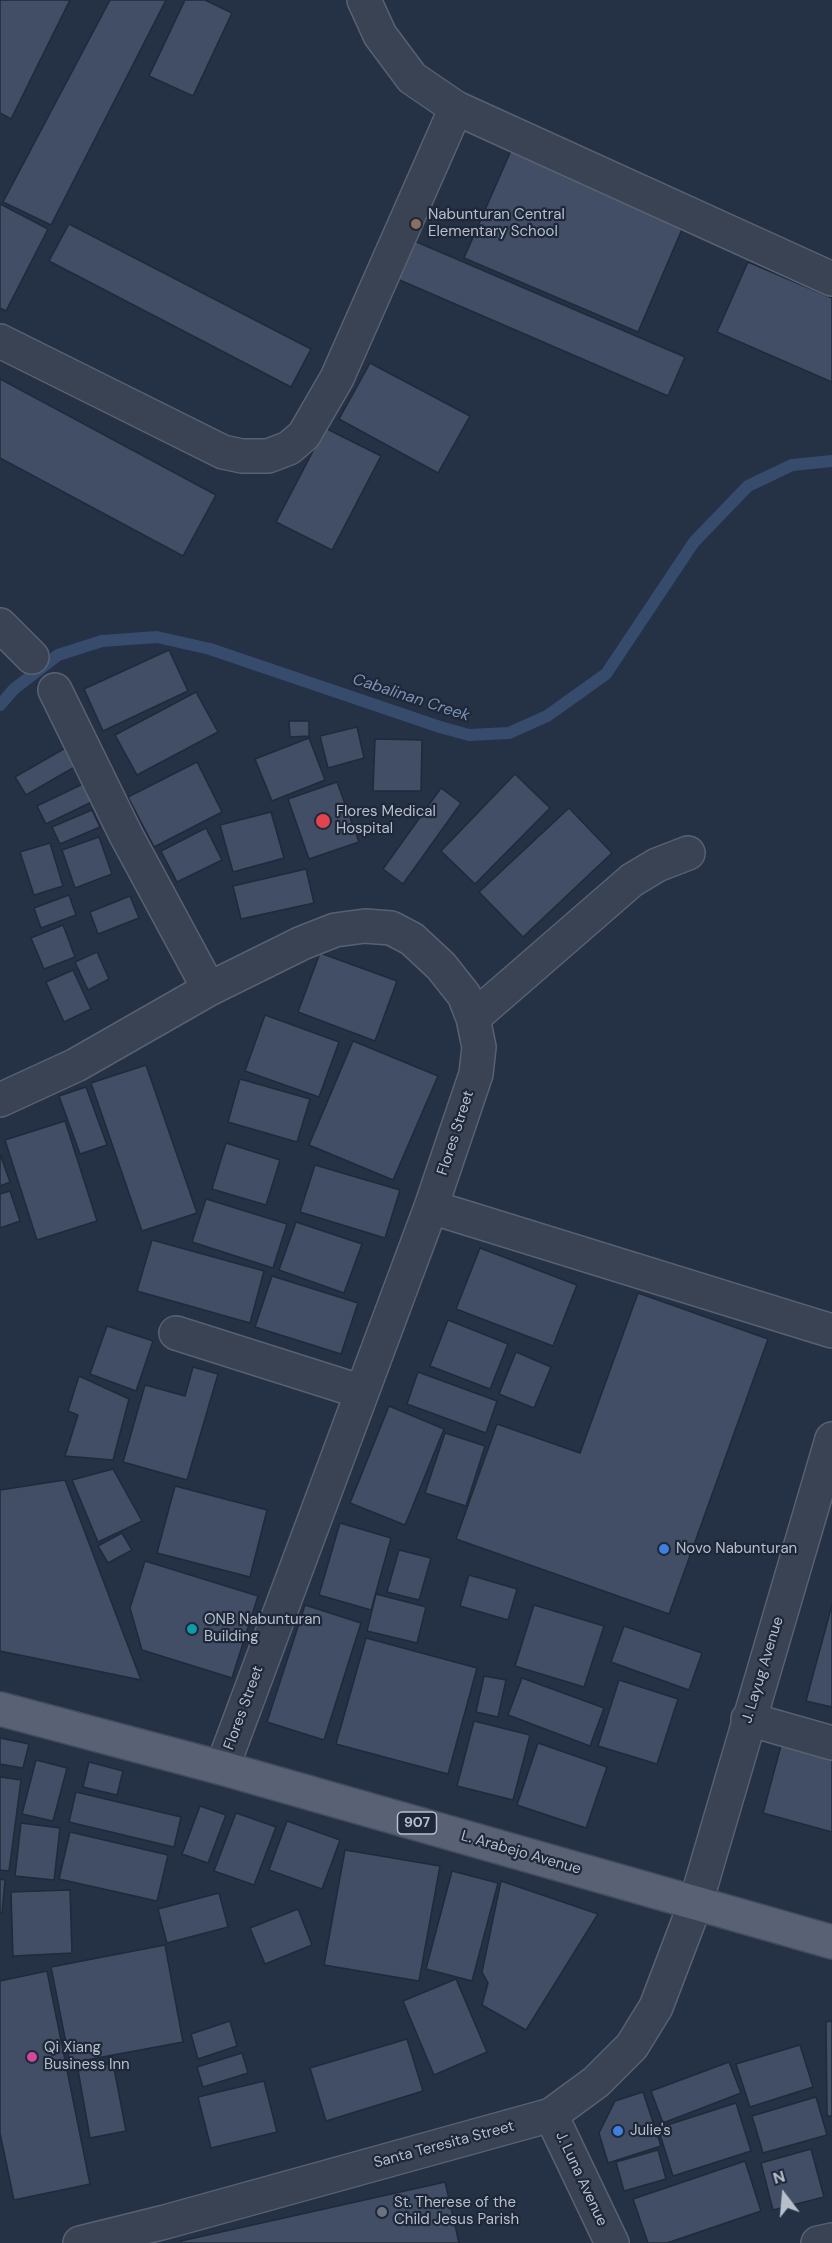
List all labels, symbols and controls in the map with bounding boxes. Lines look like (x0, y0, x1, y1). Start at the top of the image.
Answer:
place label: Nabunturan Central Elementary School (428, 206, 565, 241)
marker: Nabunturan Central Elementary School (409, 217, 423, 231)
water label: Cabalinan Creek (350, 670, 472, 726)
place label: Flores Medical Hospital (336, 803, 436, 838)
marker: Flores Medical Hospital (314, 812, 332, 830)
street label: Flores Street (434, 1088, 478, 1178)
place label: Novo Nabunturan (676, 1540, 797, 1558)
marker: Novo Nabunturan (657, 1542, 671, 1556)
place label: ONB Nabunturan Building (204, 1611, 321, 1646)
street label: J. Layug Avenue (738, 1615, 788, 1725)
marker: ONB Nabunturan Building (185, 1622, 199, 1636)
street label: Flores Street (220, 1664, 268, 1752)
road number: 907 (398, 1812, 436, 1834)
street label: L. Arabejo Avenue (459, 1827, 583, 1879)
place label: Qi Xiang Business Inn (44, 2039, 130, 2074)
marker: Qi Xiang Business Inn (25, 2050, 39, 2064)
street label: Santa Teresita Street (372, 2118, 516, 2172)
place label: Julie's (630, 2122, 671, 2140)
marker: Julie's (611, 2124, 625, 2138)
street label: J. Luna Avenue (551, 2129, 611, 2229)
north arrow (754, 2165, 814, 2225)
text: N (770, 2166, 787, 2189)
place label: St. Therese of the Child Jesus Parish (394, 2194, 519, 2229)
marker: St. Therese of the Child Jesus Parish (375, 2205, 389, 2219)

